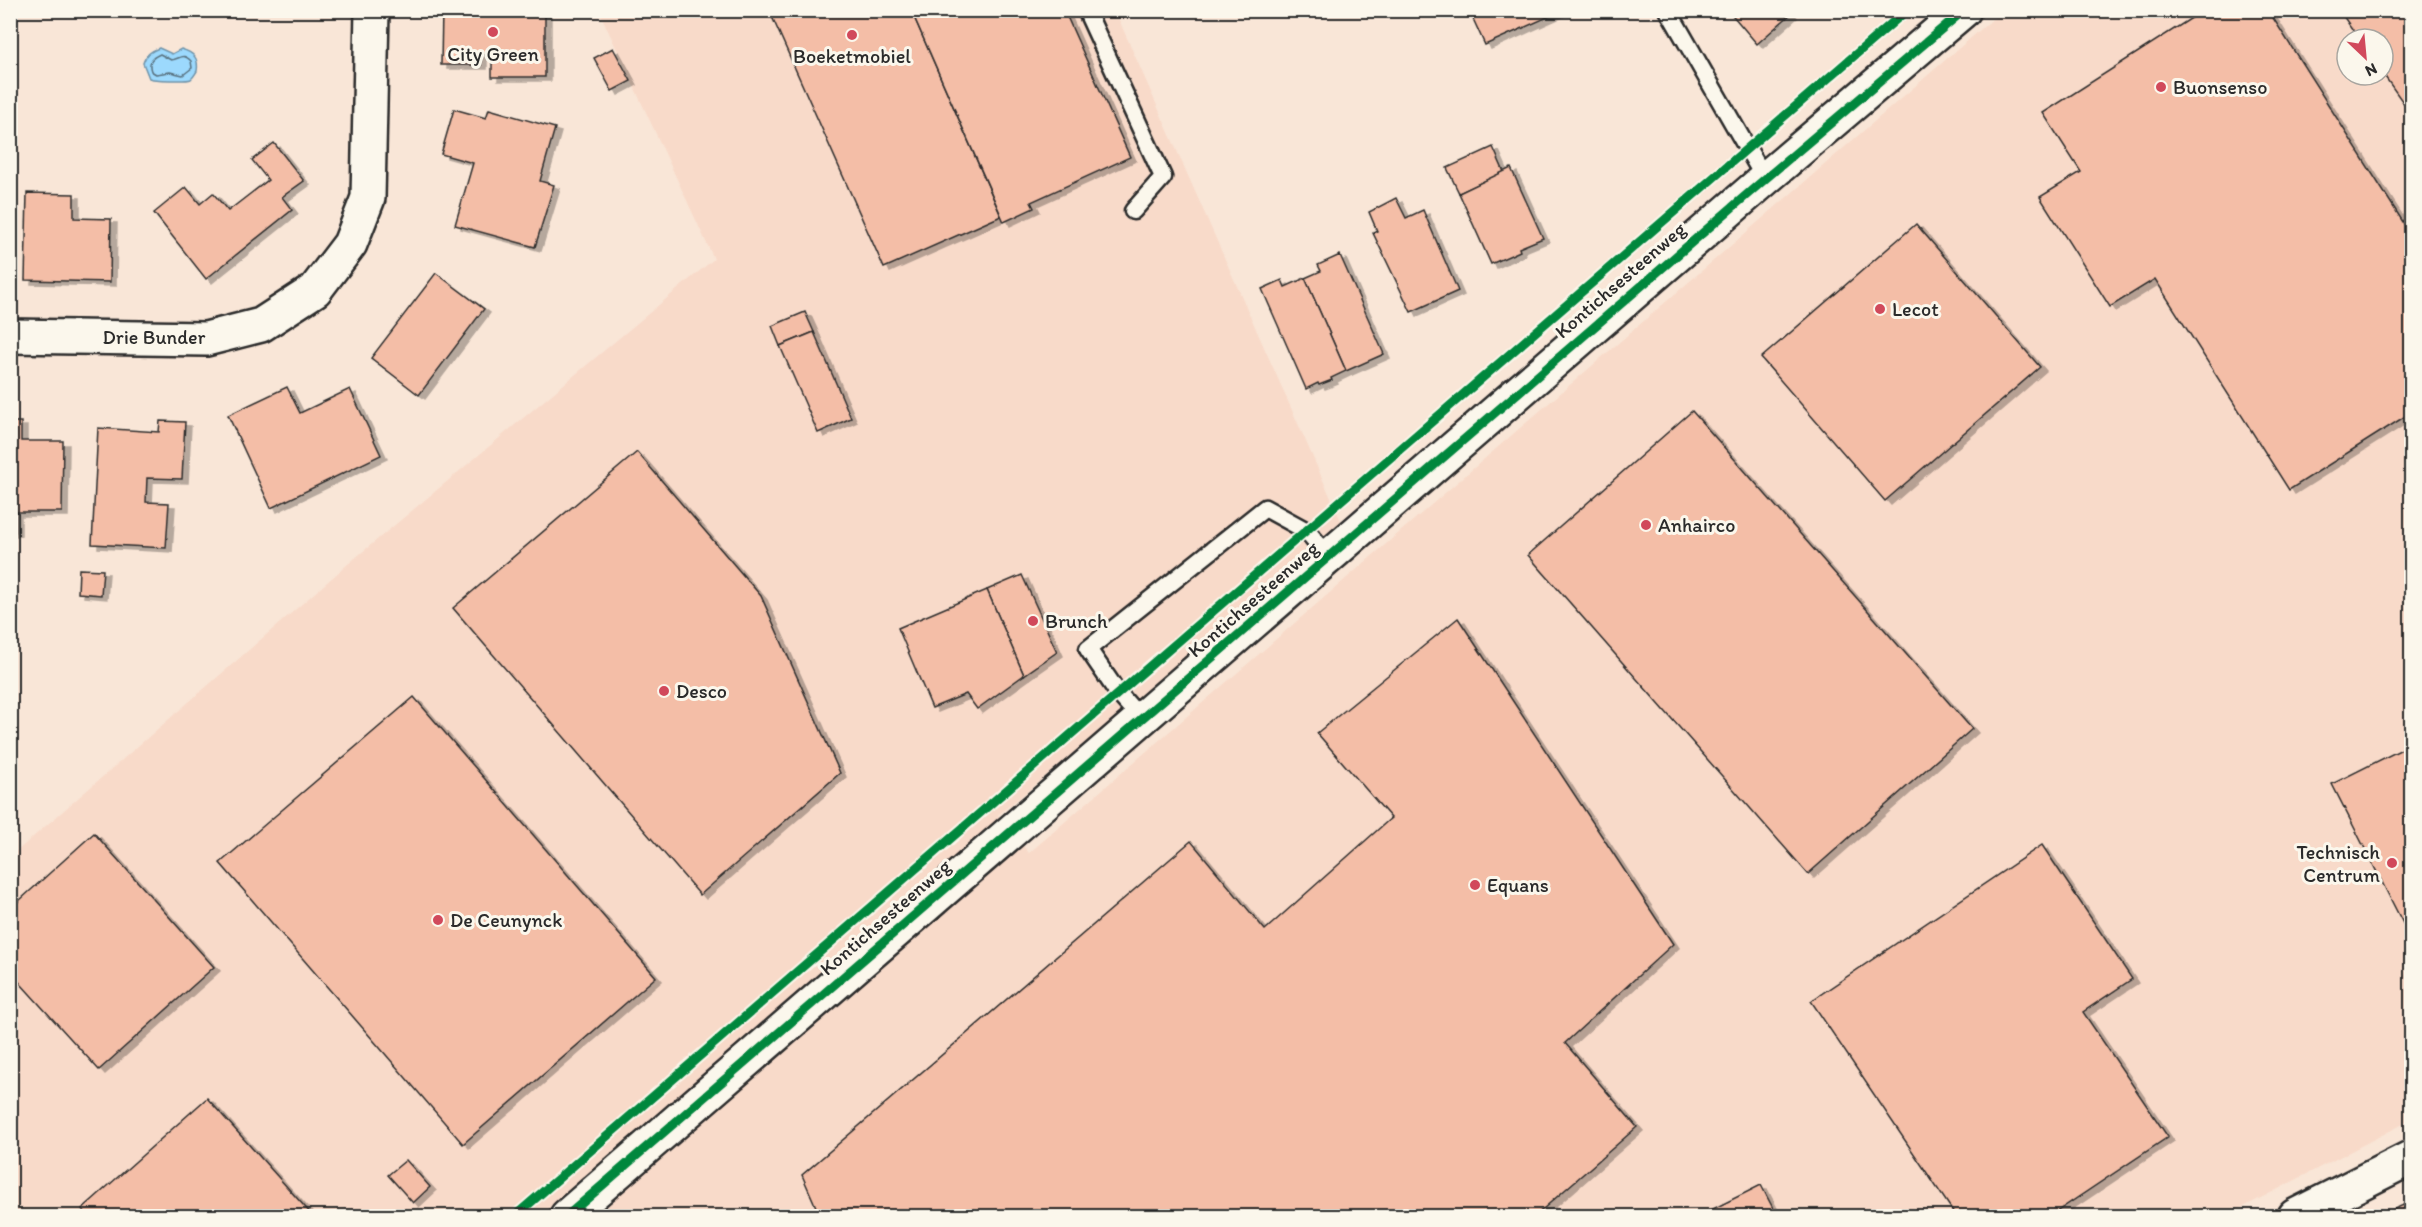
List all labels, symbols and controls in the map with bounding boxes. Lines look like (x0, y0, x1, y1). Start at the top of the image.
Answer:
marker: City Green (486, 25, 500, 39)
north arrow (2335, 27, 2395, 87)
marker: Boeketmobiel (845, 28, 859, 42)
place label: City Green (447, 42, 539, 66)
place label: Boeketmobiel (793, 44, 911, 68)
text: N (2362, 59, 2380, 81)
place label: Buonsenso (2173, 75, 2267, 99)
marker: Buonsenso (2154, 80, 2168, 94)
street label: Kontichsesteenweg (1550, 216, 1691, 343)
place label: Lecot (1892, 297, 1939, 321)
marker: Lecot (1873, 302, 1887, 316)
street label: Drie Bunder (102, 325, 206, 349)
place label: Anhairco (1658, 513, 1735, 537)
marker: Anhairco (1639, 518, 1653, 532)
street label: Kontichsesteenweg (1183, 535, 1324, 662)
place label: Brunch (1045, 609, 1108, 633)
marker: Brunch (1026, 614, 1040, 628)
place label: Desco (676, 679, 727, 703)
marker: Desco (657, 684, 671, 698)
place label: Technisch Centrum (2297, 840, 2380, 887)
street label: Kontichsesteenweg (815, 853, 956, 980)
marker: Technisch Centrum (2385, 856, 2399, 870)
place label: Equans (1487, 873, 1549, 897)
marker: Equans (1468, 878, 1482, 892)
place label: De Ceunynck (450, 908, 562, 932)
marker: De Ceunynck (431, 913, 445, 927)

